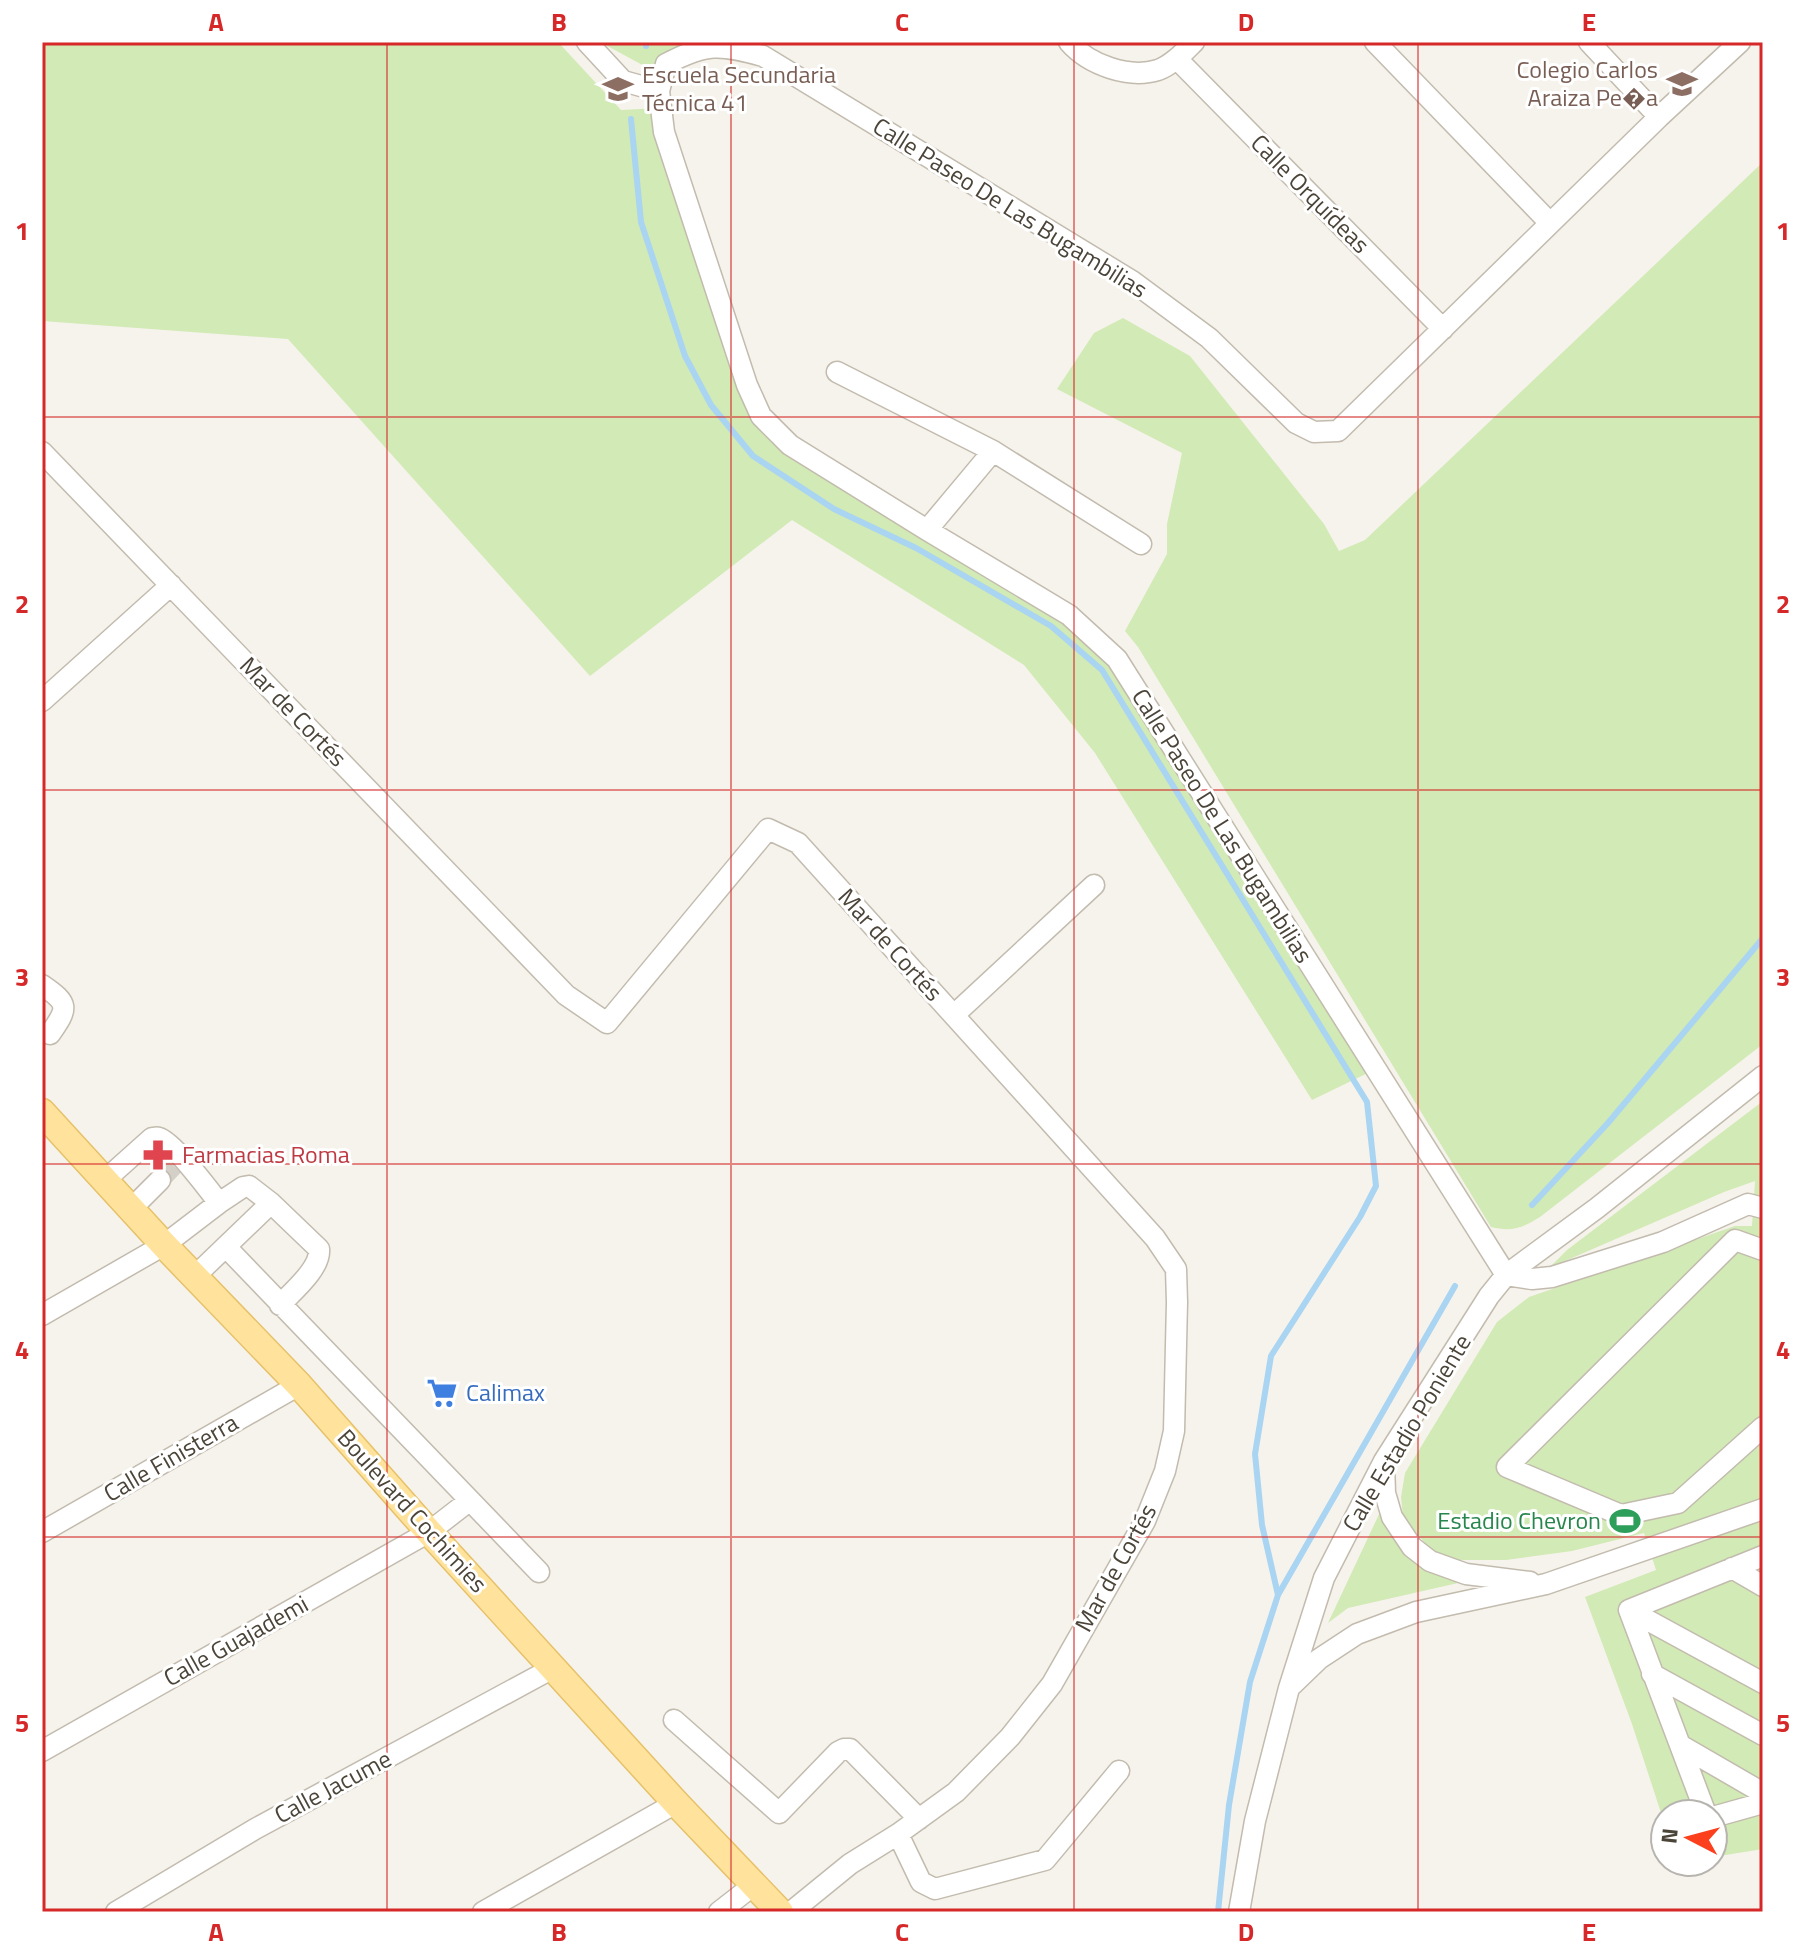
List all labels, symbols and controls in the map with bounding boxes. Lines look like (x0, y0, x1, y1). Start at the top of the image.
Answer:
text: A (208, 2, 224, 41)
text: B (551, 2, 567, 41)
text: C (895, 2, 909, 41)
text: D (1238, 2, 1254, 41)
text: E (1582, 2, 1596, 41)
place label: Colegio Carlos Araiza Pe�a (1517, 51, 1658, 115)
place label: Escuela Secundaria Técnica 41 (642, 56, 836, 120)
school or university icon: Colegio Carlos Araiza Pe�a (1665, 67, 1699, 101)
school or university icon: Escuela Secundaria Técnica 41 (601, 72, 635, 106)
street label: Calle Paseo De Las Bugambilias (866, 108, 1155, 307)
street label: Calle Orquídeas (1243, 125, 1379, 261)
text: 1 (15, 211, 29, 250)
text: 1 (1776, 211, 1790, 250)
text: 2 (15, 584, 29, 623)
text: 2 (1776, 584, 1790, 623)
street label: Mar de Cortés (232, 648, 356, 775)
street label: Calle Paseo De Las Bugambilias (1123, 681, 1322, 970)
street label: Mar de Cortés (830, 880, 951, 1009)
text: 3 (15, 957, 29, 996)
text: 3 (1776, 957, 1790, 996)
place label: Farmacias Roma (182, 1136, 350, 1172)
pharmacy icon: Farmacias Roma (141, 1138, 175, 1172)
street label: Calle Estadio Poniente (1333, 1327, 1479, 1538)
text: 4 (15, 1330, 29, 1369)
text: 4 (1776, 1330, 1790, 1369)
place label: Calimax (466, 1374, 545, 1410)
supermarket icon: Calimax (425, 1376, 459, 1410)
street label: Calle Finisterra (97, 1404, 244, 1510)
street label: Boulevard Cochimies (329, 1420, 496, 1600)
street label: Mar de Cortés (1065, 1497, 1165, 1638)
place label: Estadio Chevron (1437, 1502, 1601, 1538)
sports icon: Estadio Chevron (1608, 1504, 1642, 1538)
street label: Calle Guajademi (157, 1585, 314, 1695)
text: 5 (15, 1703, 29, 1742)
text: 5 (1776, 1703, 1790, 1742)
street label: Calle Jacume (268, 1740, 397, 1832)
north arrow (1649, 1798, 1729, 1878)
text: N (1651, 1827, 1687, 1845)
text: A (208, 1912, 224, 1951)
text: B (551, 1912, 567, 1951)
text: C (895, 1912, 909, 1951)
text: D (1238, 1912, 1254, 1951)
text: E (1582, 1912, 1596, 1951)

